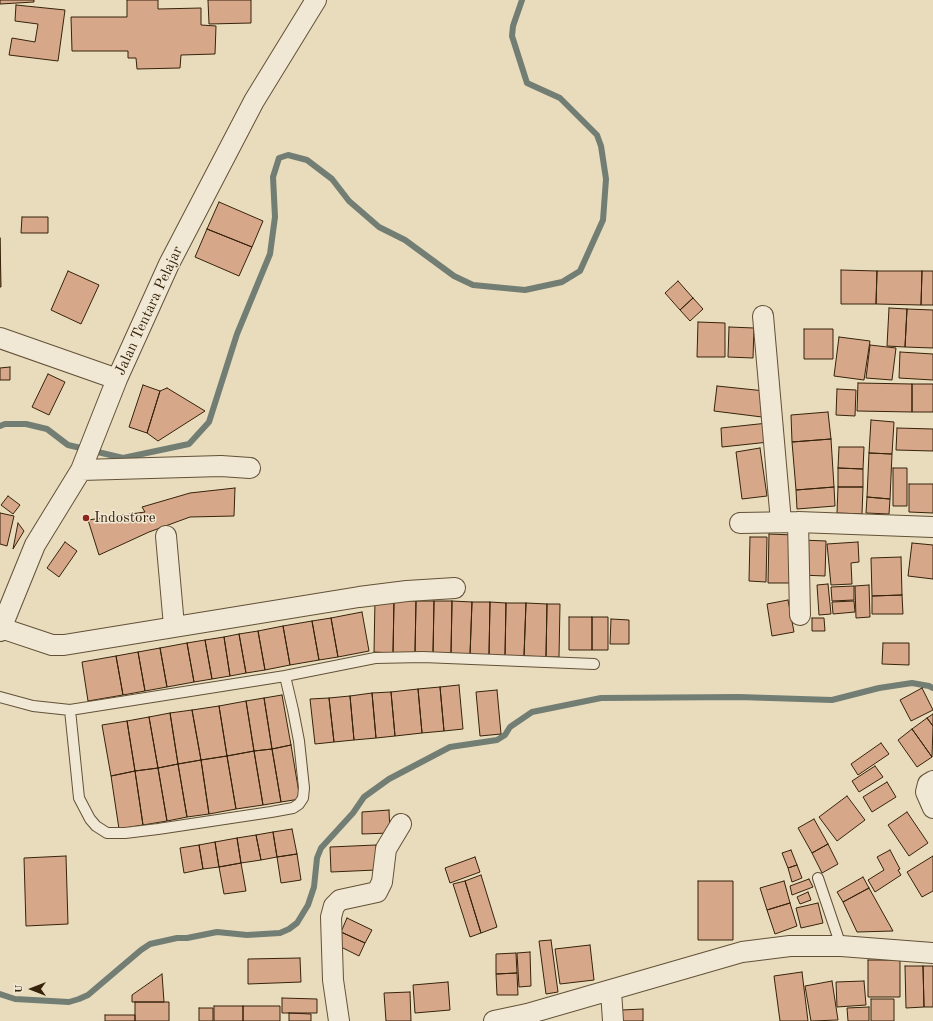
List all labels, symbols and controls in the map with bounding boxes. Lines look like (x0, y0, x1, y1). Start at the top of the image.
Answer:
street label: Jalan Tentara Pelajar (111, 244, 187, 378)
place label: Indostore (94, 509, 156, 527)
marker: Indostore (81, 513, 91, 523)
north arrow (12, 969, 52, 1009)
text: U (14, 985, 25, 993)

